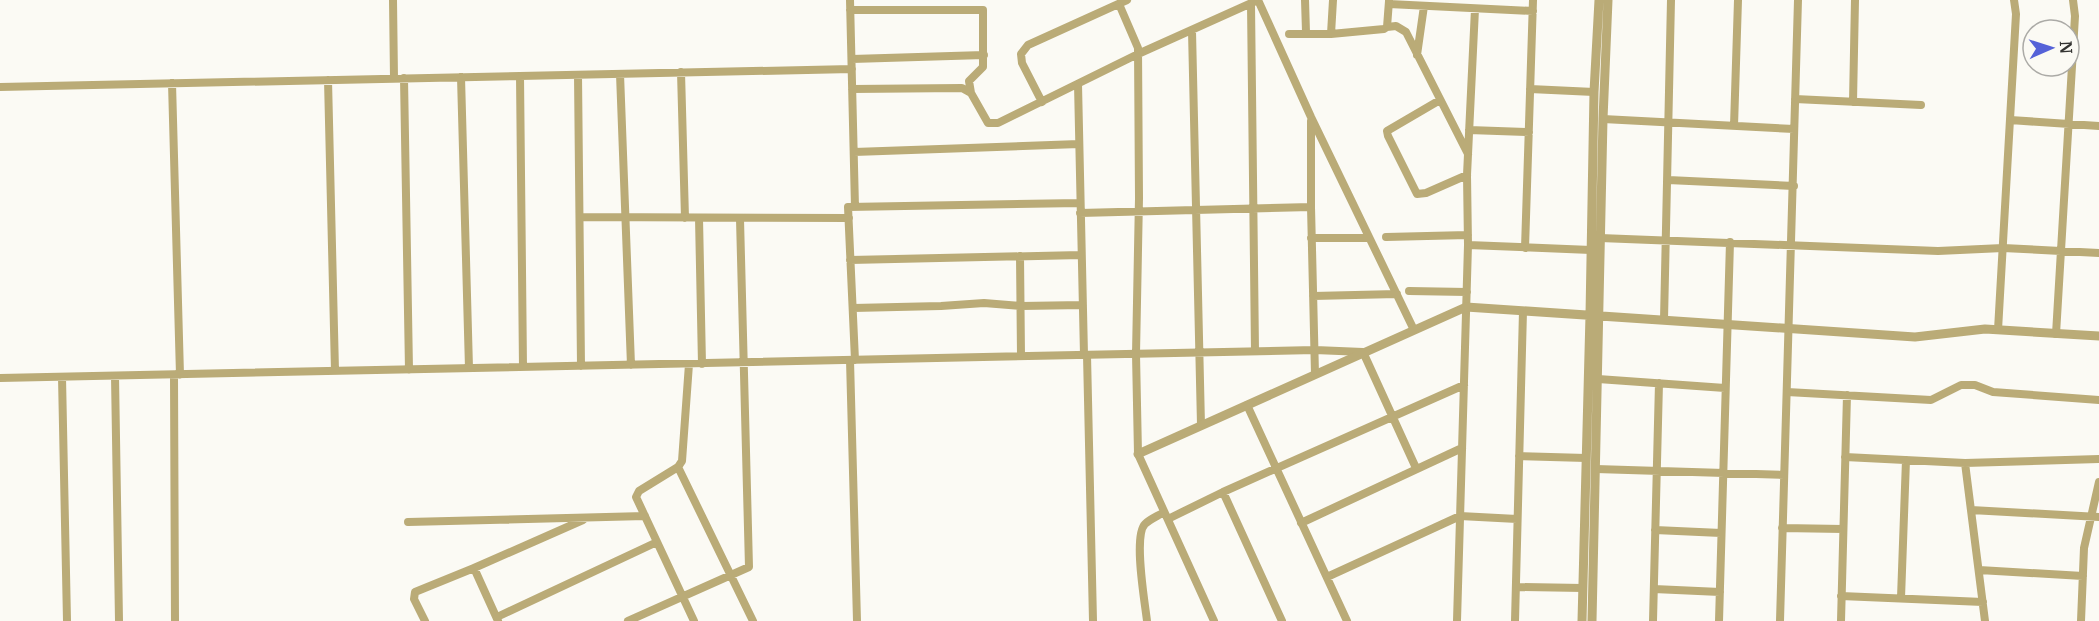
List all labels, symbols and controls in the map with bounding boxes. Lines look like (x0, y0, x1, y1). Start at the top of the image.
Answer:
north arrow (2021, 18, 2081, 78)
text: N (2056, 40, 2076, 54)

